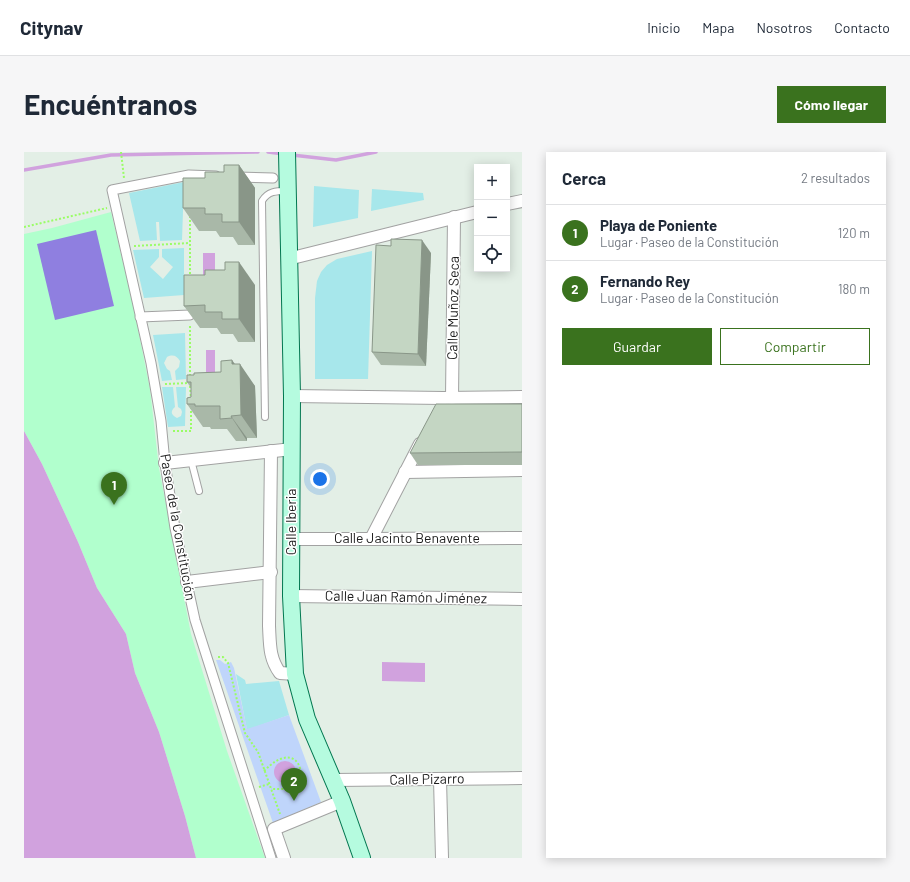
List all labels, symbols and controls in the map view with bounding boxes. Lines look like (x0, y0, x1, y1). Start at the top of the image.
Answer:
text: Citynav (20, 16, 83, 39)
text: Inicio (647, 19, 680, 36)
text: Mapa (702, 19, 734, 36)
text: Nosotros (756, 19, 812, 36)
text: Contacto (834, 19, 890, 36)
button: Cómo llegar (777, 86, 886, 123)
text: Encuéntranos (24, 87, 197, 121)
map controls (474, 164, 510, 272)
button: + (474, 164, 510, 200)
text: Cerca (562, 168, 606, 188)
text: 2 resultados (801, 170, 870, 186)
button: − (474, 200, 510, 236)
text: Playa de Poniente (600, 216, 717, 234)
text: 1 (573, 225, 577, 241)
text: 120 m (838, 225, 870, 241)
text: Lugar · Paseo de la Constitución (600, 234, 779, 250)
button: locate (474, 236, 510, 272)
street label: Calle Muñoz Seca (443, 256, 462, 360)
text: Fernando Rey (600, 272, 690, 290)
text: 2 (571, 281, 579, 297)
text: 180 m (838, 281, 870, 297)
text: Lugar · Paseo de la Constitución (600, 290, 779, 306)
button: Guardar (562, 328, 712, 365)
button: Compartir (720, 328, 870, 365)
street label: Paseo de la Constitución (157, 452, 200, 602)
your location (310, 469, 330, 489)
pin: 1 (101, 472, 127, 505)
street label: Calle Iberia (282, 489, 299, 555)
street label: Calle Jacinto Benavente (334, 529, 480, 546)
street label: Calle Juan Ramón Jiménez (325, 587, 487, 606)
pin: 2 (281, 768, 307, 801)
street label: Calle Pizarro (389, 769, 465, 788)

